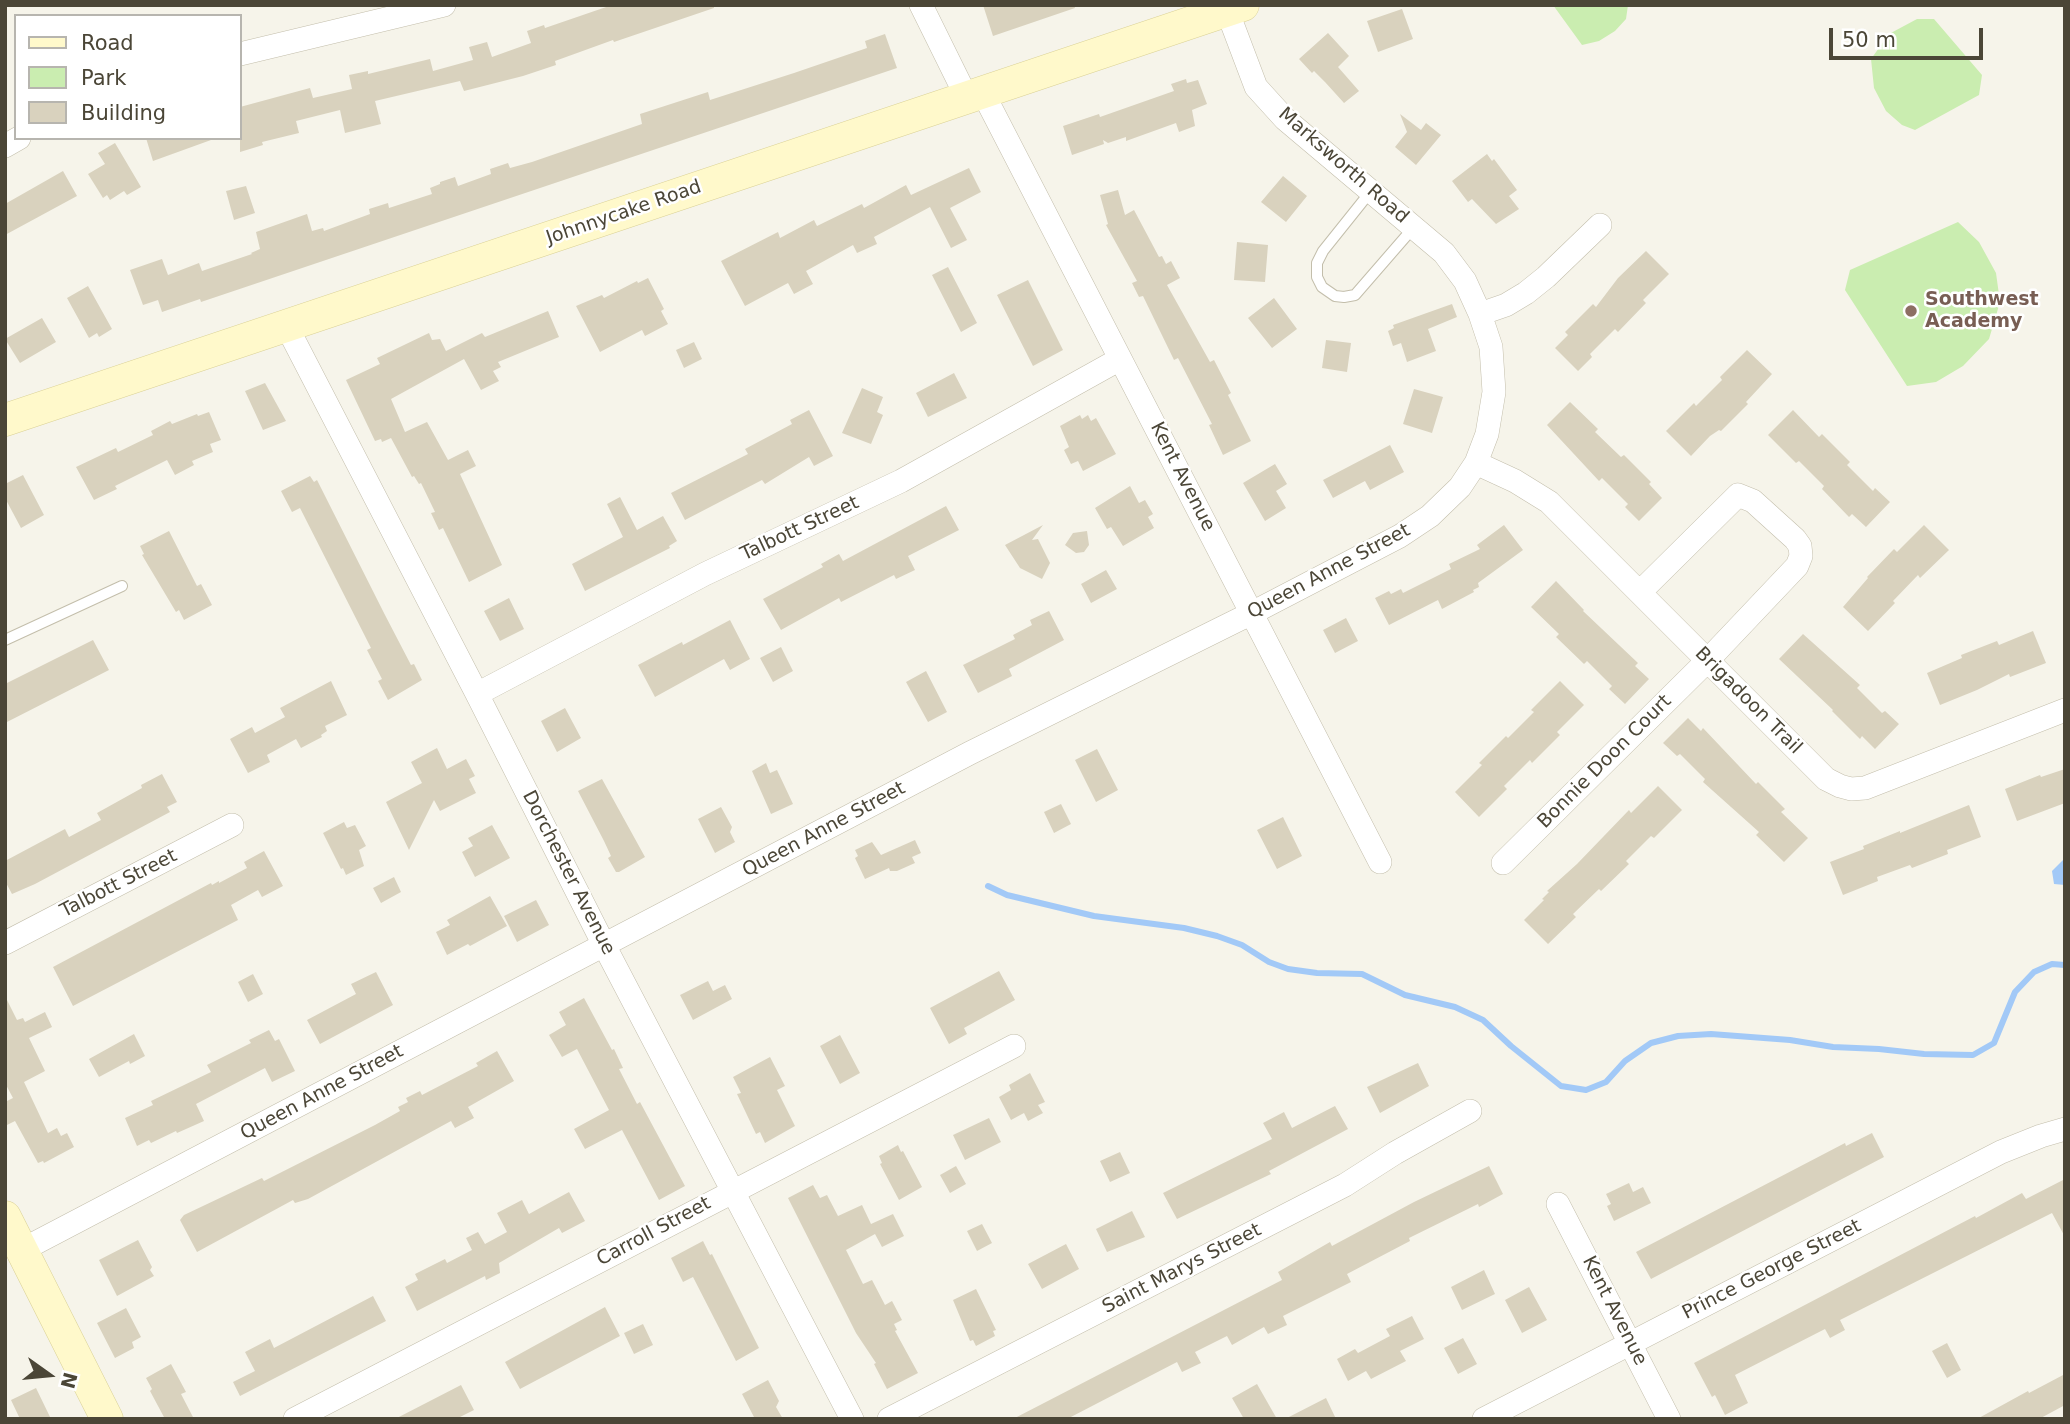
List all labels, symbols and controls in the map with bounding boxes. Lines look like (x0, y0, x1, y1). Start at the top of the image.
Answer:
legend (14, 14, 242, 140)
scale bar (1832, 14, 1986, 58)
text: 50 m (1842, 28, 1896, 52)
text: Road (81, 31, 134, 55)
text: Park (81, 66, 126, 90)
text: Building (81, 101, 166, 125)
street label: Marksworth Road (1273, 103, 1413, 229)
street label: Johnnycake Road (544, 176, 704, 250)
place label: Southwest Academy (1925, 289, 2039, 333)
marker: Southwest Academy (1903, 303, 1919, 319)
street label: Kent Avenue (1145, 419, 1219, 535)
street label: Talbott Street (737, 492, 863, 566)
street label: Queen Anne Street (1244, 519, 1414, 625)
street label: Brigadoon Trail (1690, 643, 1806, 759)
street label: Bonnie Doon Court (1533, 690, 1677, 834)
street label: Queen Anne Street (739, 777, 909, 883)
street label: Dorchester Avenue (517, 787, 619, 959)
street label: Talbott Street (57, 845, 181, 923)
street label: Queen Anne Street (237, 1040, 407, 1146)
street label: Carroll Street (593, 1192, 715, 1272)
street label: Prince George Street (1679, 1215, 1865, 1325)
street label: Saint Marys Street (1099, 1219, 1265, 1319)
street label: Kent Avenue (1577, 1253, 1651, 1369)
north arrow (14, 1340, 84, 1410)
text: N (57, 1370, 82, 1391)

